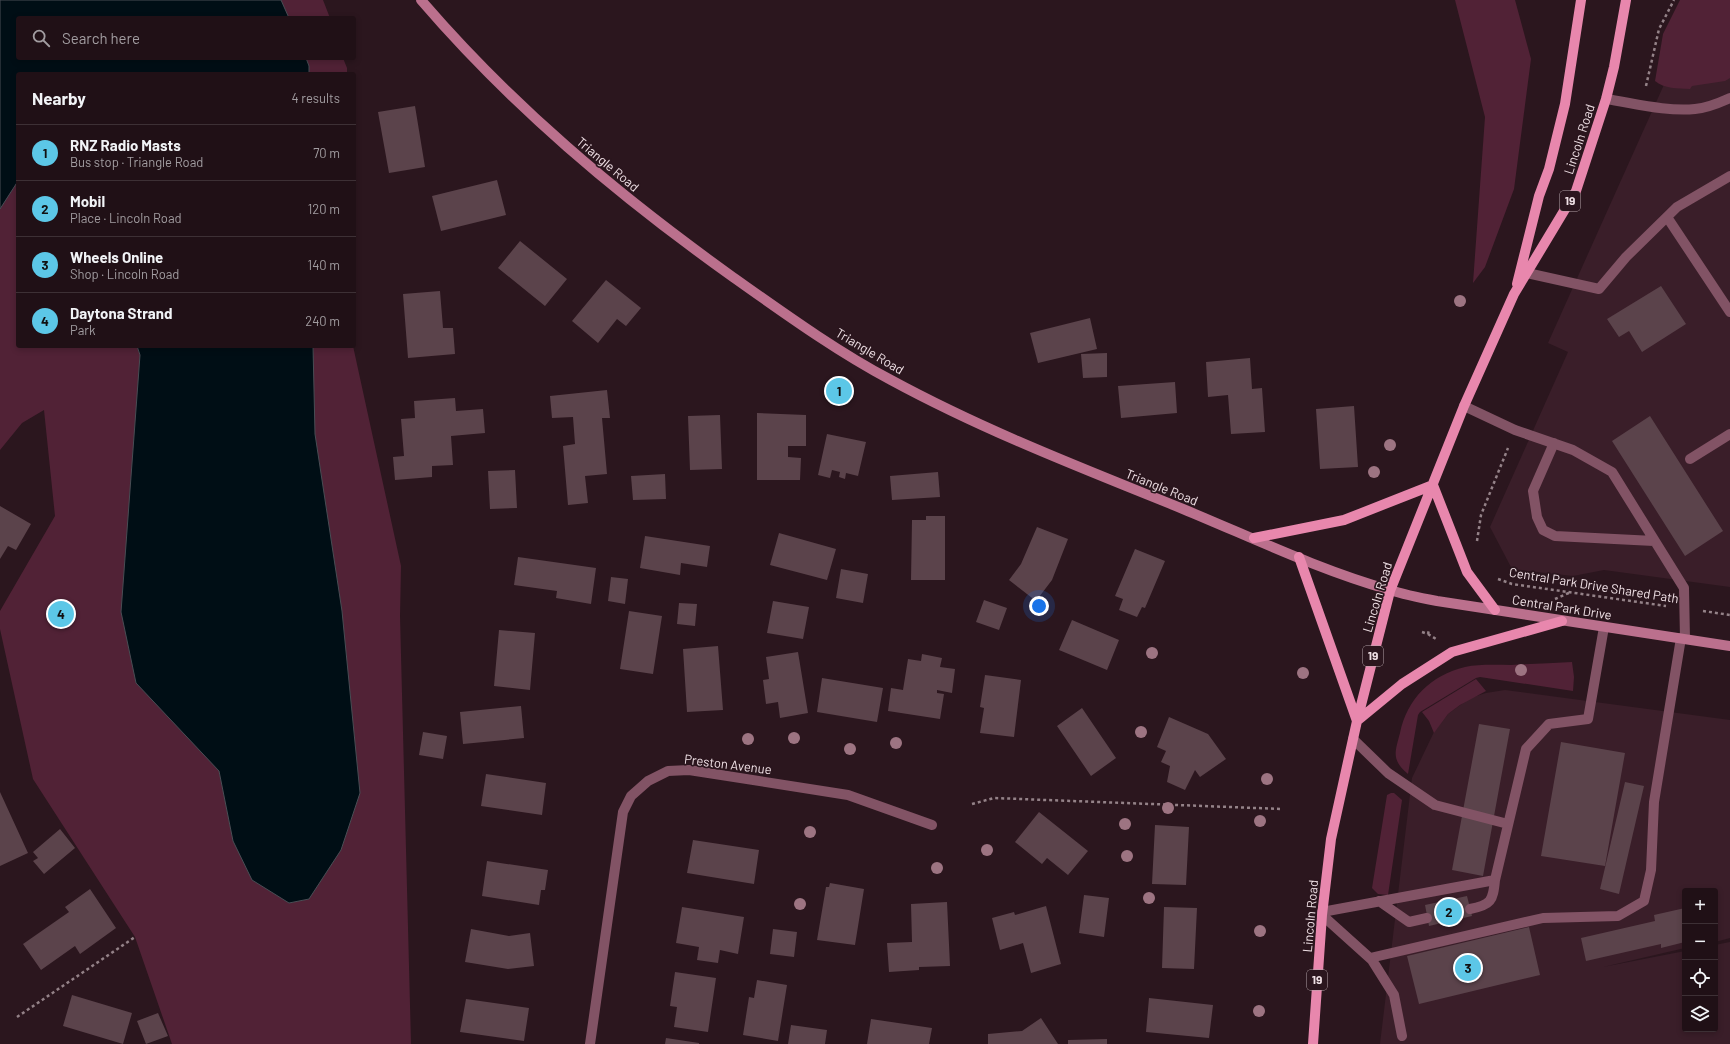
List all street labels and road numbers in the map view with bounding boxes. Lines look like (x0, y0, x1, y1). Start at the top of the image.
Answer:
street label: Lincoln Road (1560, 102, 1598, 176)
street label: Triangle Road (574, 133, 642, 195)
road number: 19 (1560, 191, 1580, 211)
street label: Triangle Road (833, 324, 907, 378)
street label: Triangle Road (1123, 465, 1201, 509)
street label: Lincoln Road (1359, 560, 1395, 634)
street label: Central Park Drive Shared Path (1508, 564, 1680, 606)
street label: Central Park Drive (1511, 591, 1613, 623)
road number: 19 (1363, 646, 1383, 666)
street label: Preston Avenue (683, 751, 773, 777)
street label: Lincoln Road (1299, 879, 1321, 953)
road number: 19 (1307, 970, 1327, 990)

